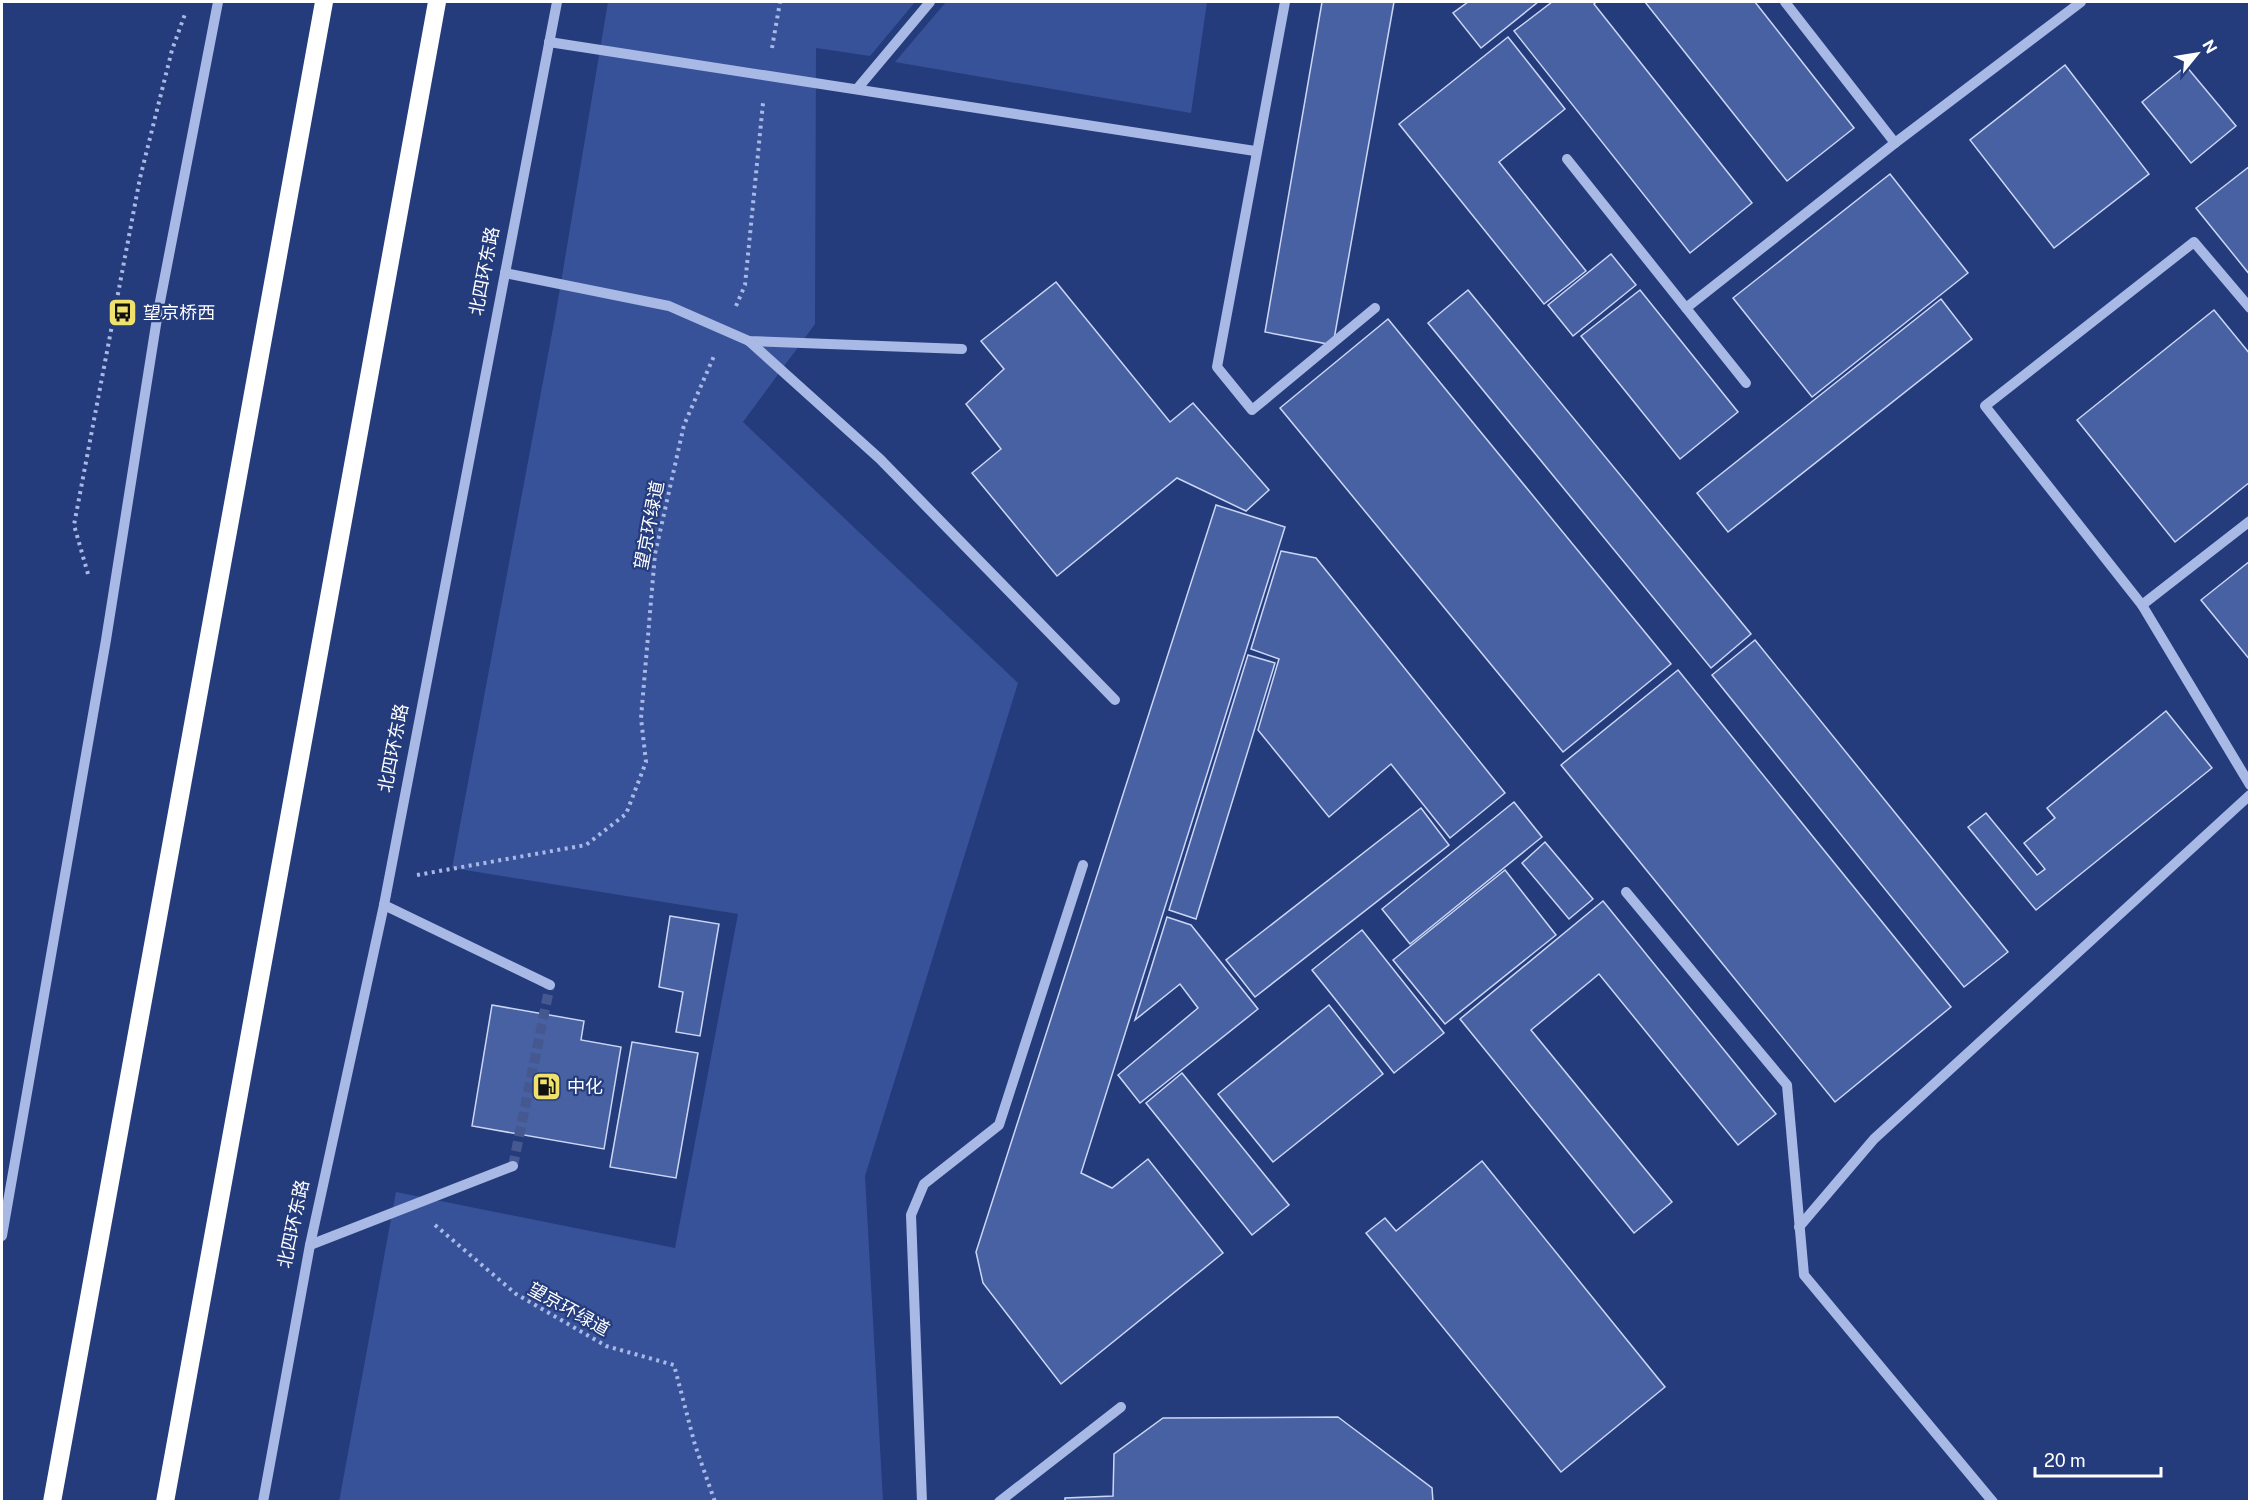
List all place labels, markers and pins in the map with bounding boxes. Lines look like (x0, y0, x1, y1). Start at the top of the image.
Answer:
bus stop icon: 望京桥西 (106, 296, 138, 328)
place label: 望京桥西 (143, 302, 215, 323)
fuel station icon: 中化 (530, 1070, 562, 1102)
place label: 中化 (567, 1076, 603, 1097)

